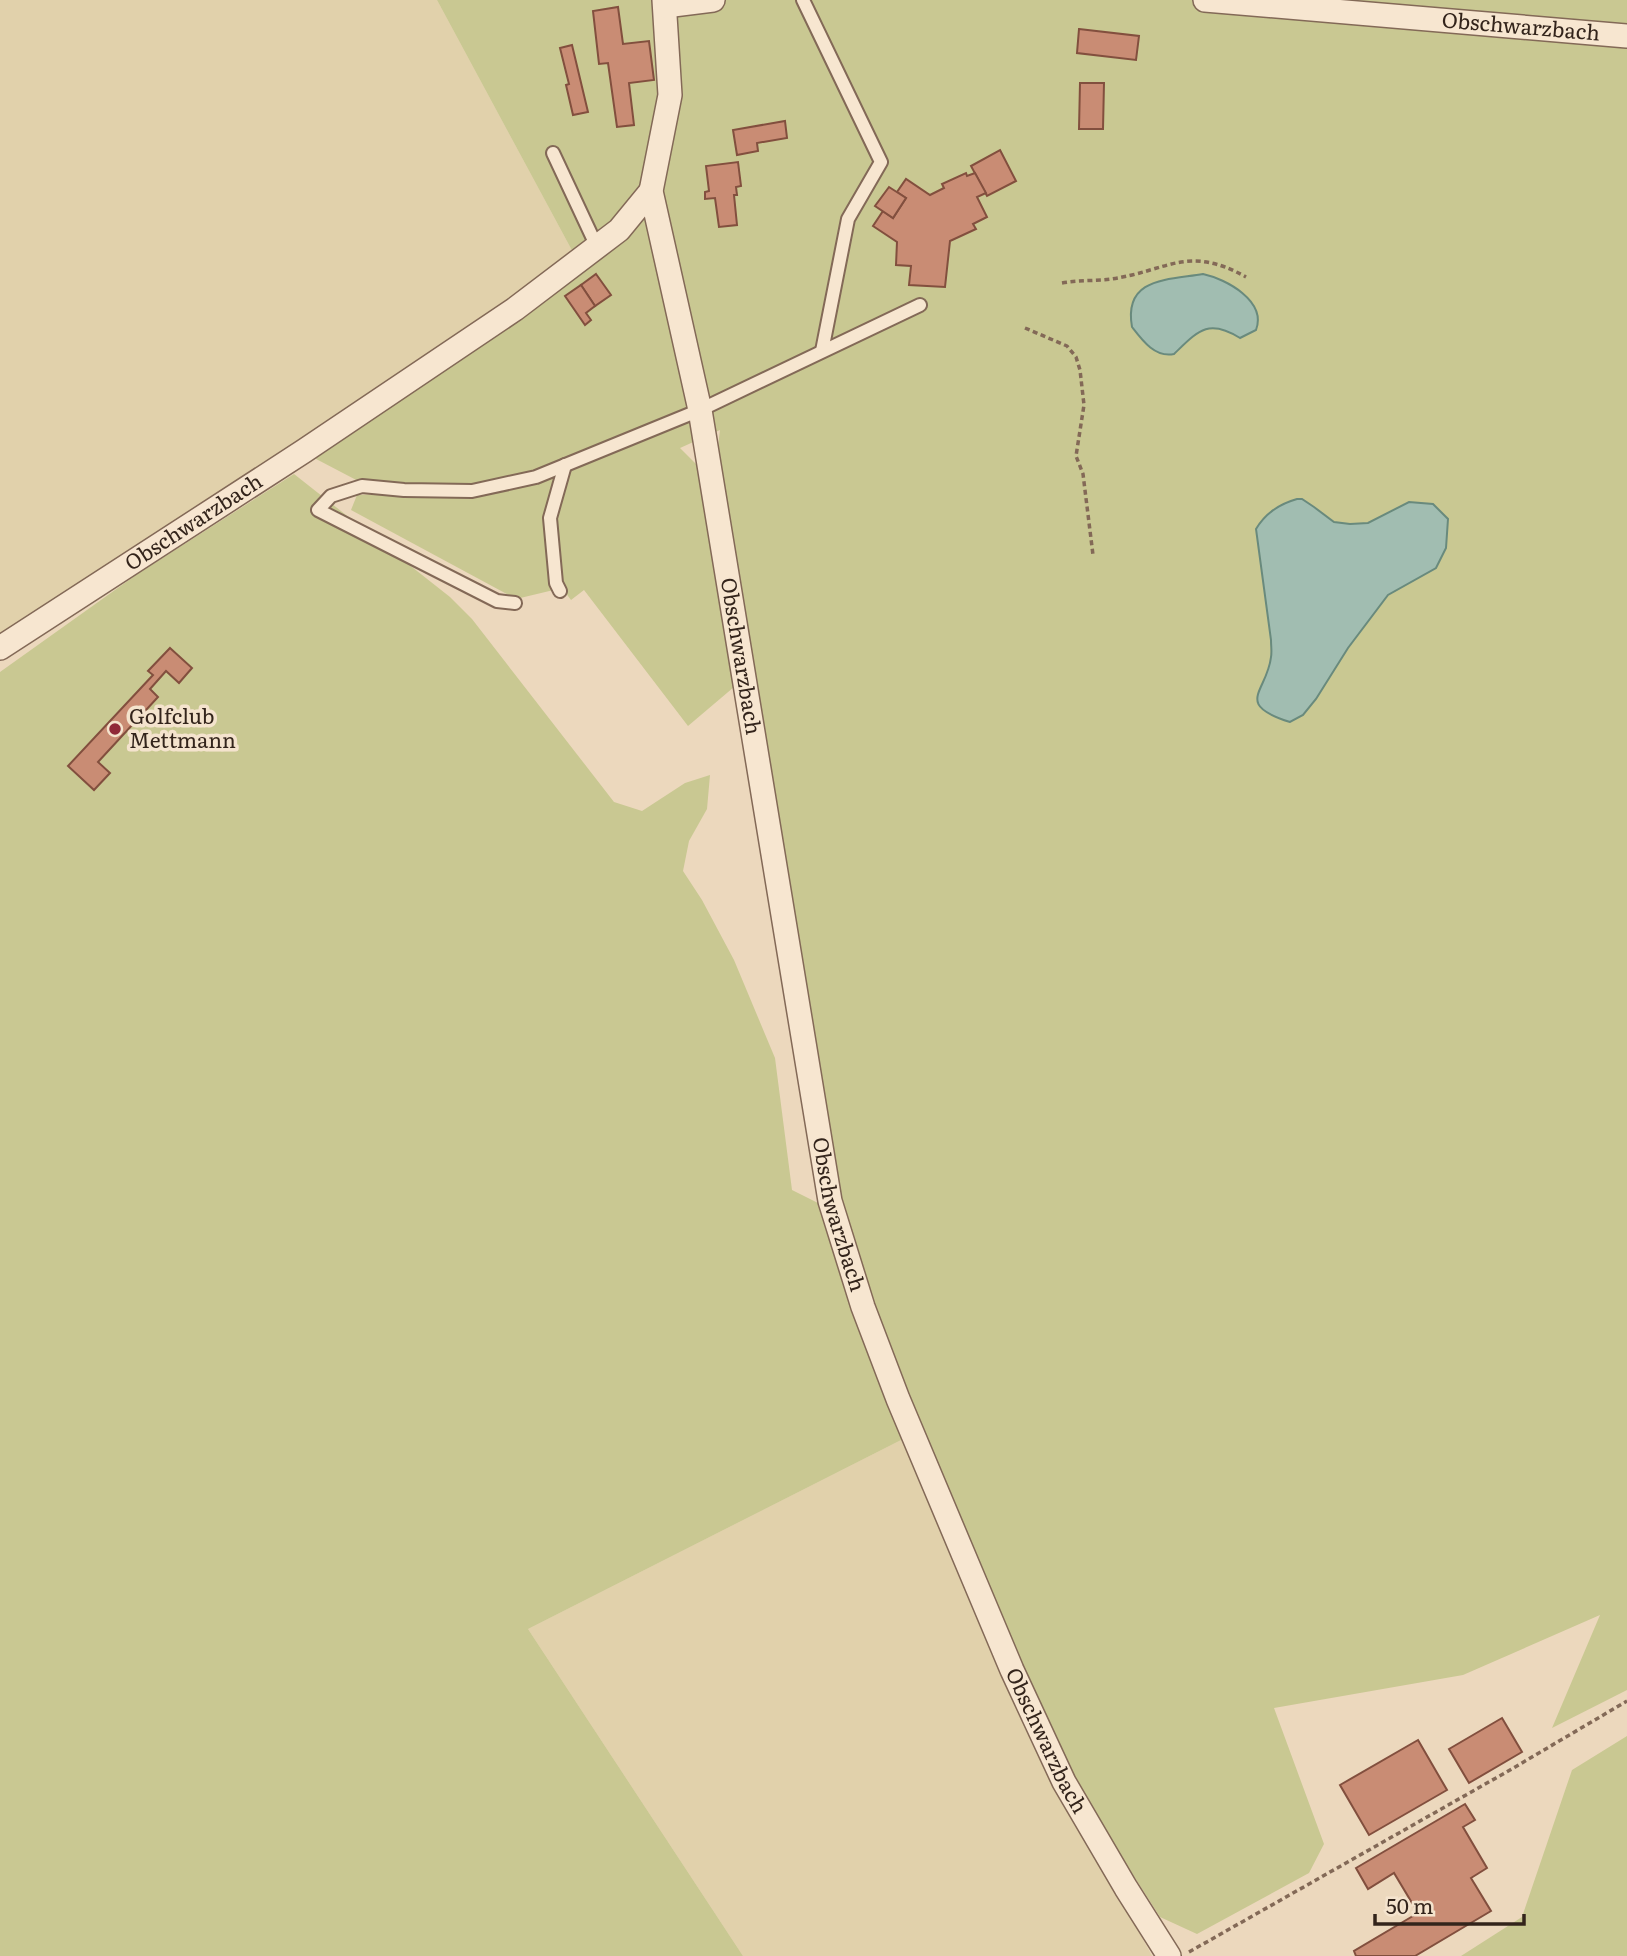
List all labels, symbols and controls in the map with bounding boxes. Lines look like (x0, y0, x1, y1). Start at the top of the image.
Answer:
street label: Obschwarzbach (1441, 2, 1602, 47)
street label: Obschwarzbach (117, 464, 268, 576)
street label: Obschwarzbach (715, 575, 771, 737)
place label: Golfclub Mettmann (129, 699, 236, 754)
marker: Golfclub Mettmann (107, 721, 123, 737)
street label: Obschwarzbach (807, 1135, 875, 1295)
street label: Obschwarzbach (1000, 1662, 1097, 1818)
scale bar (1375, 1882, 1524, 1926)
text: 50 m (1386, 1889, 1433, 1920)

